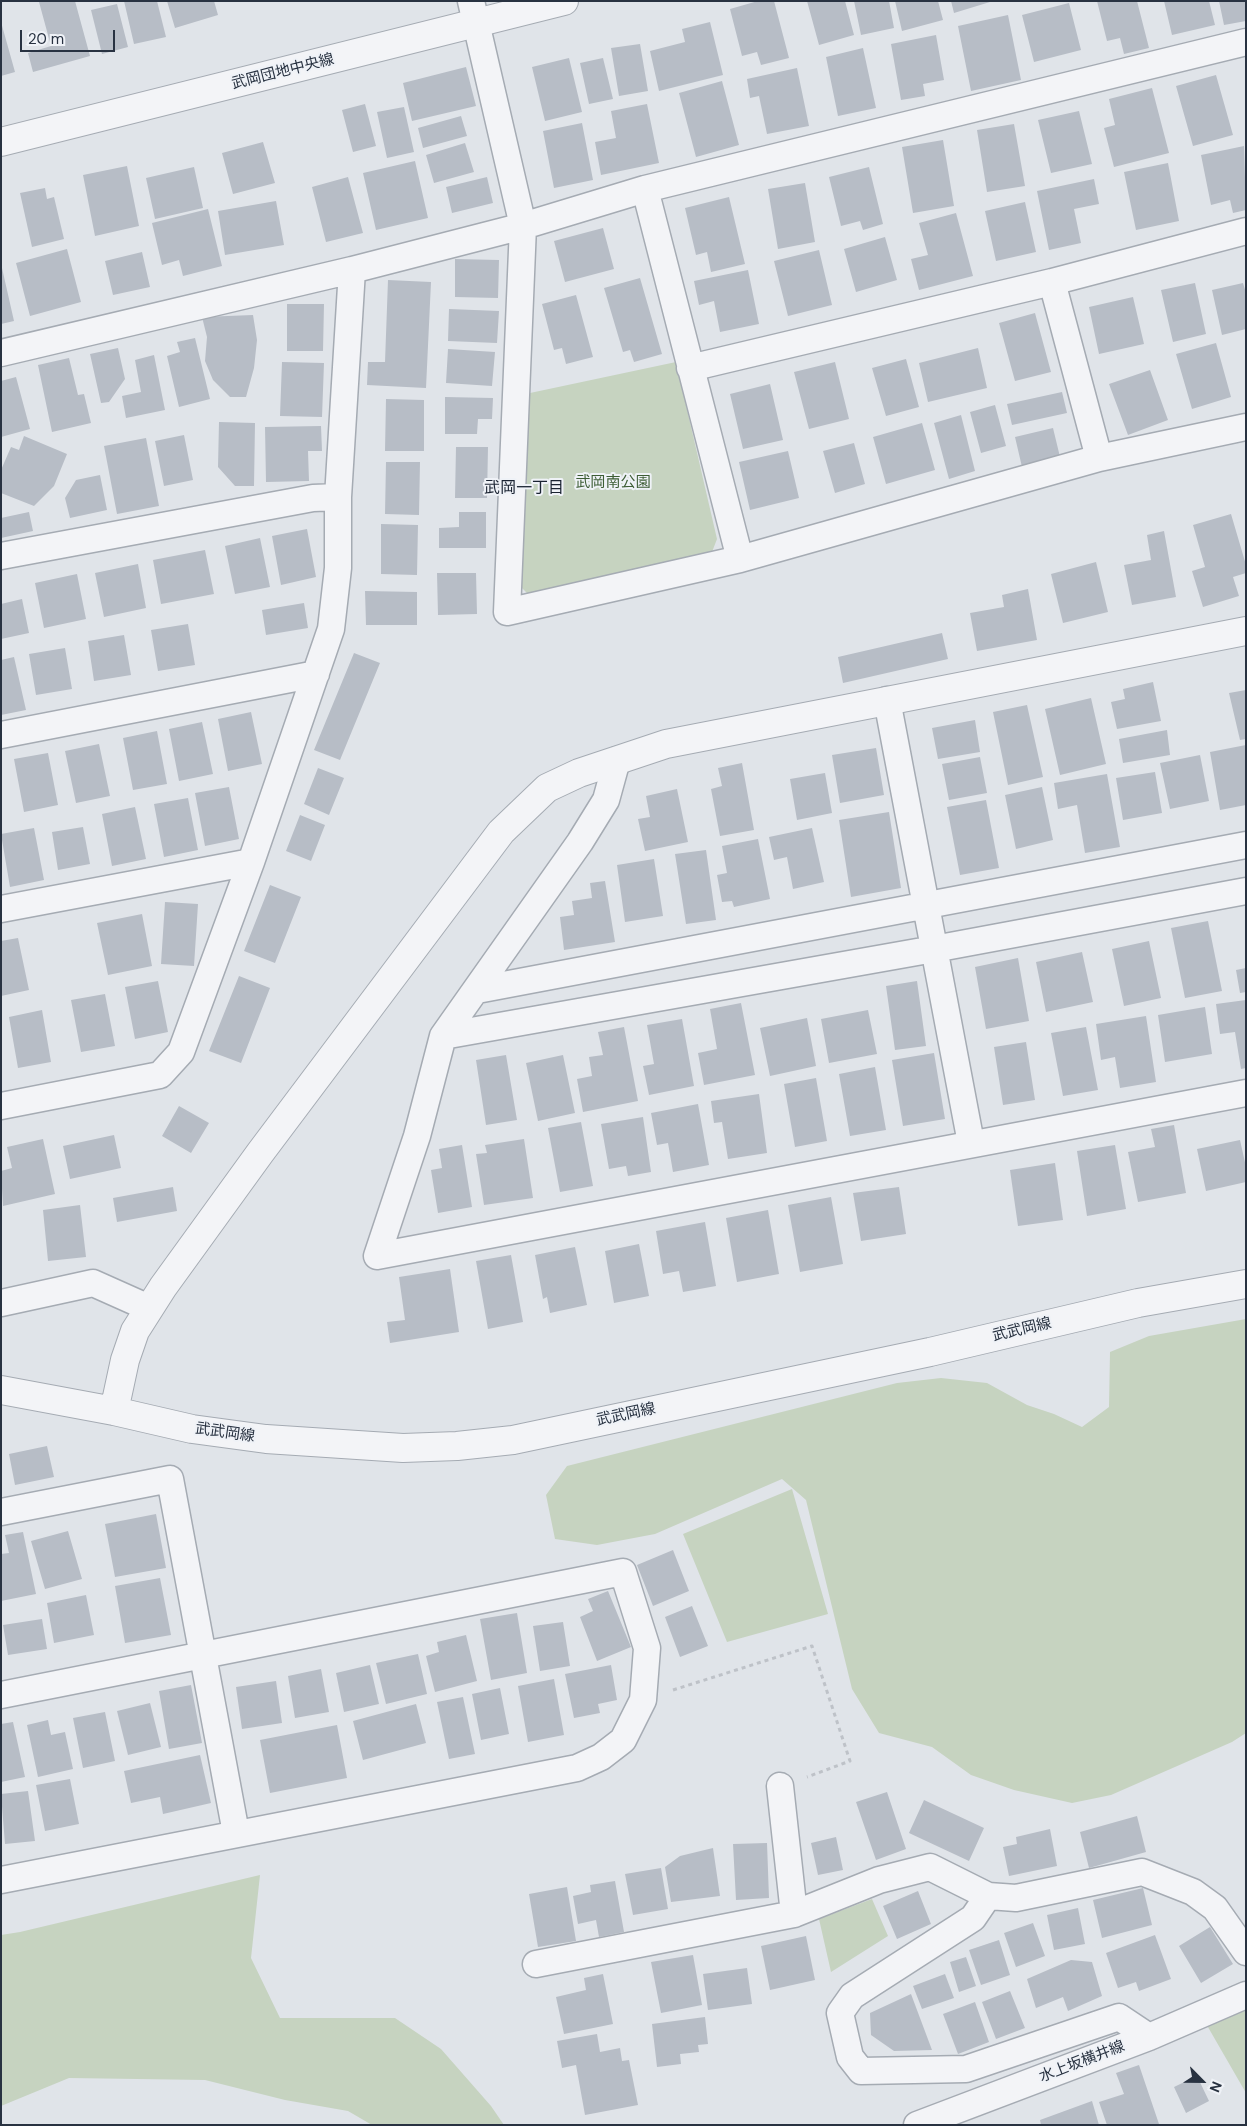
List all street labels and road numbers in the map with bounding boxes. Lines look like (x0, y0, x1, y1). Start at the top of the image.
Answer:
street label: 武岡団地中央線 (230, 51, 336, 93)
street label: 武武岡線 (991, 1314, 1053, 1346)
street label: 武武岡線 (595, 1400, 657, 1430)
street label: 武武岡線 (194, 1420, 256, 1446)
street label: 水上坂横井線 (1037, 2037, 1127, 2087)

